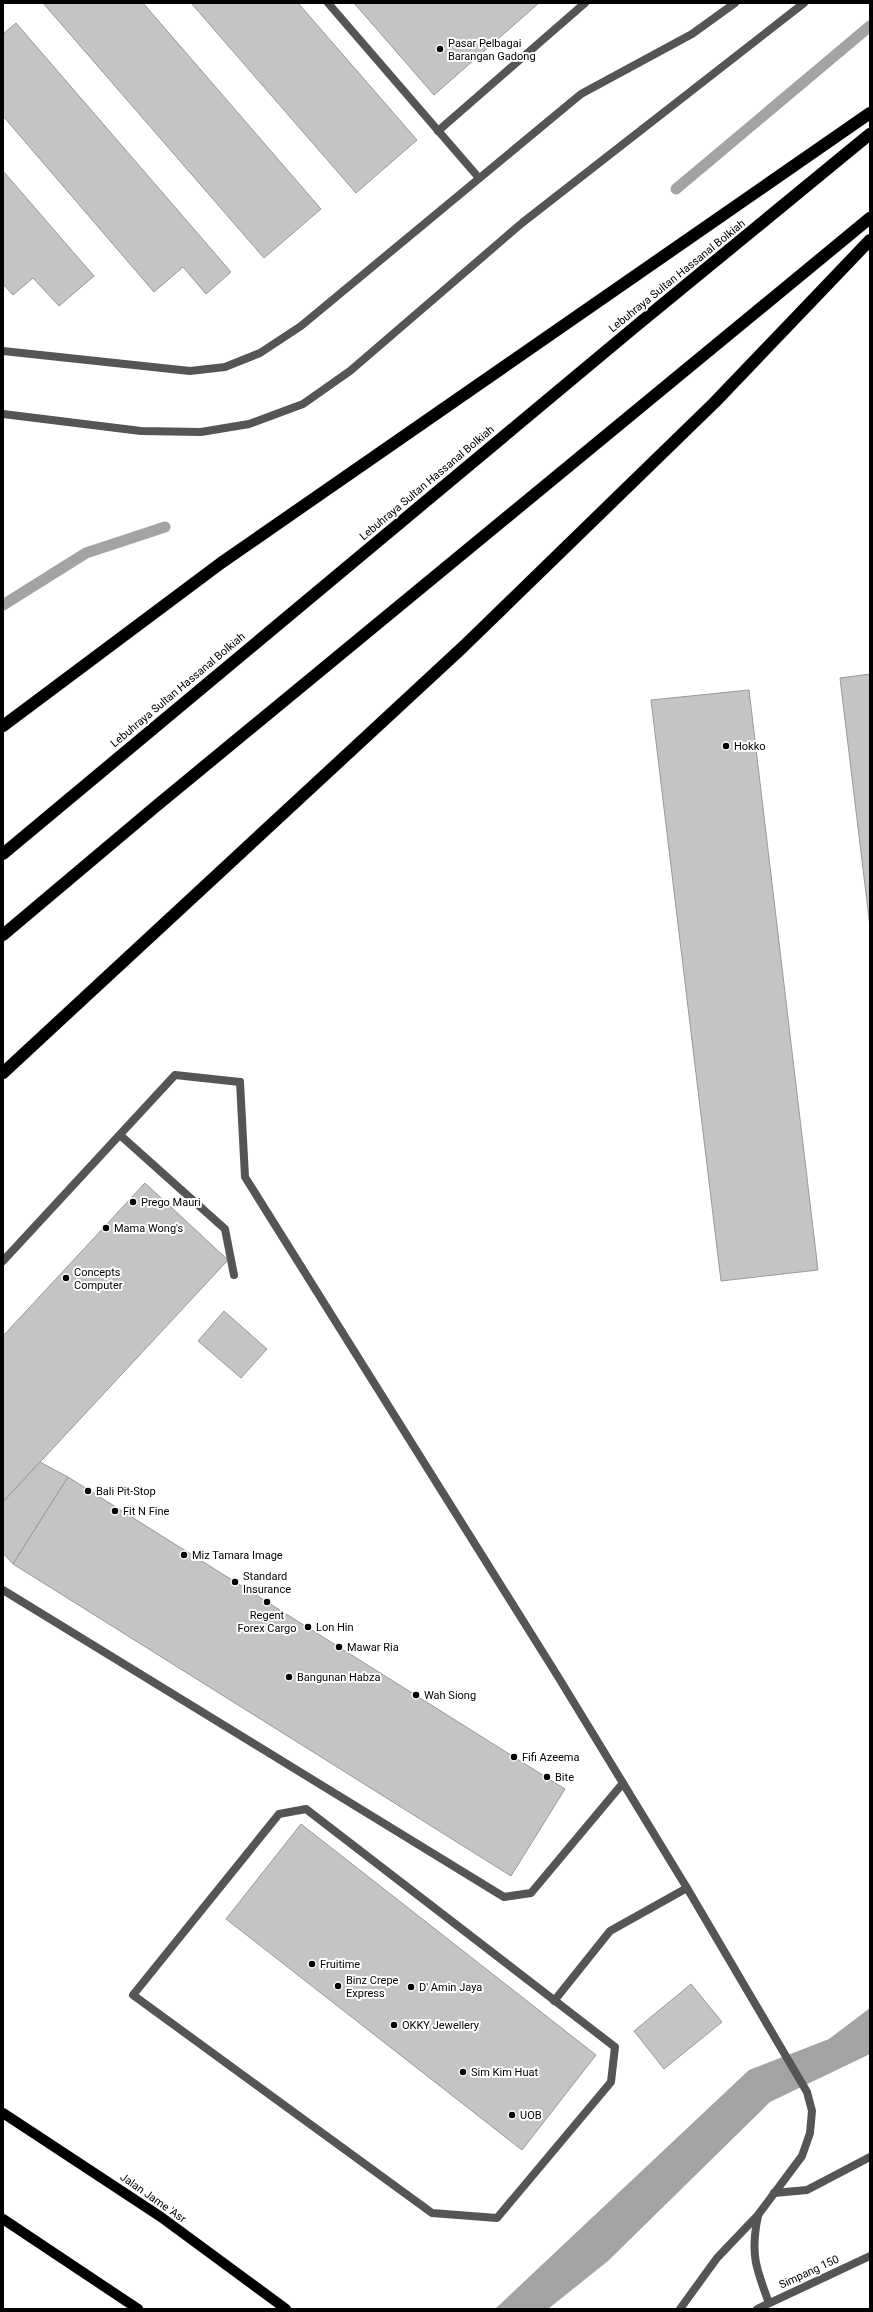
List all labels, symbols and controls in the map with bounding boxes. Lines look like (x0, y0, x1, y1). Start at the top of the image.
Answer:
place label: Pasar Pelbagai Barangan Gadong (448, 37, 536, 63)
marker: Pasar Pelbagai Barangan Gadong (435, 44, 445, 54)
street label: Lebuhraya Sultan Hassanal Bolkiah (606, 217, 748, 335)
street label: Lebuhraya Sultan Hassanal Bolkiah (357, 423, 497, 543)
street label: Lebuhraya Sultan Hassanal Bolkiah (108, 630, 248, 750)
place label: Hokko (734, 740, 766, 753)
marker: Hokko (721, 741, 731, 751)
place label: Prego Mauri (141, 1196, 201, 1209)
marker: Prego Mauri (128, 1197, 138, 1207)
place label: Mama Wong's (114, 1222, 184, 1235)
marker: Mama Wong's (101, 1223, 111, 1233)
place label: Concepts Computer (74, 1266, 123, 1292)
marker: Concepts Computer (61, 1273, 71, 1283)
place label: Bali Pit-Stop (96, 1485, 156, 1498)
marker: Bali Pit-Stop (83, 1486, 93, 1496)
place label: Fit N Fine (123, 1505, 169, 1518)
marker: Fit N Fine (110, 1506, 120, 1516)
place label: Miz Tamara Image (192, 1549, 283, 1562)
marker: Miz Tamara Image (179, 1550, 189, 1560)
place label: Standard Insurance (243, 1570, 291, 1596)
marker: Standard Insurance (230, 1577, 240, 1587)
marker: Regent Forex Cargo (262, 1597, 272, 1607)
place label: Regent Forex Cargo (237, 1609, 297, 1635)
place label: Lon Hin (316, 1621, 354, 1634)
marker: Lon Hin (303, 1622, 313, 1632)
place label: Mawar Ria (347, 1641, 399, 1654)
marker: Mawar Ria (334, 1642, 344, 1652)
place label: Bangunan Habza (297, 1671, 380, 1684)
marker: Bangunan Habza (284, 1672, 294, 1682)
place label: Wah Siong (424, 1689, 476, 1702)
marker: Wah Siong (411, 1690, 421, 1700)
place label: Fifi Azeema (522, 1751, 580, 1764)
marker: Fifi Azeema (509, 1752, 519, 1762)
place label: Bite (555, 1771, 574, 1784)
marker: Bite (542, 1772, 552, 1782)
place label: Fruitime (320, 1958, 360, 1971)
marker: Fruitime (307, 1959, 317, 1969)
place label: Binz Crepe Express (346, 1974, 399, 2000)
marker: Binz Crepe Express (333, 1981, 343, 1991)
place label: D' Amin Jaya (419, 1981, 482, 1994)
marker: D' Amin Jaya (406, 1982, 416, 1992)
place label: OKKY Jewellery (402, 2019, 480, 2032)
marker: OKKY Jewellery (389, 2020, 399, 2030)
place label: Sim Kim Huat (471, 2066, 538, 2079)
marker: Sim Kim Huat (458, 2067, 468, 2077)
place label: UOB (520, 2109, 542, 2122)
marker: UOB (507, 2110, 517, 2120)
street label: Jalan Jame 'Asr (117, 2170, 189, 2226)
street label: Simpang 150 (777, 2252, 841, 2292)

